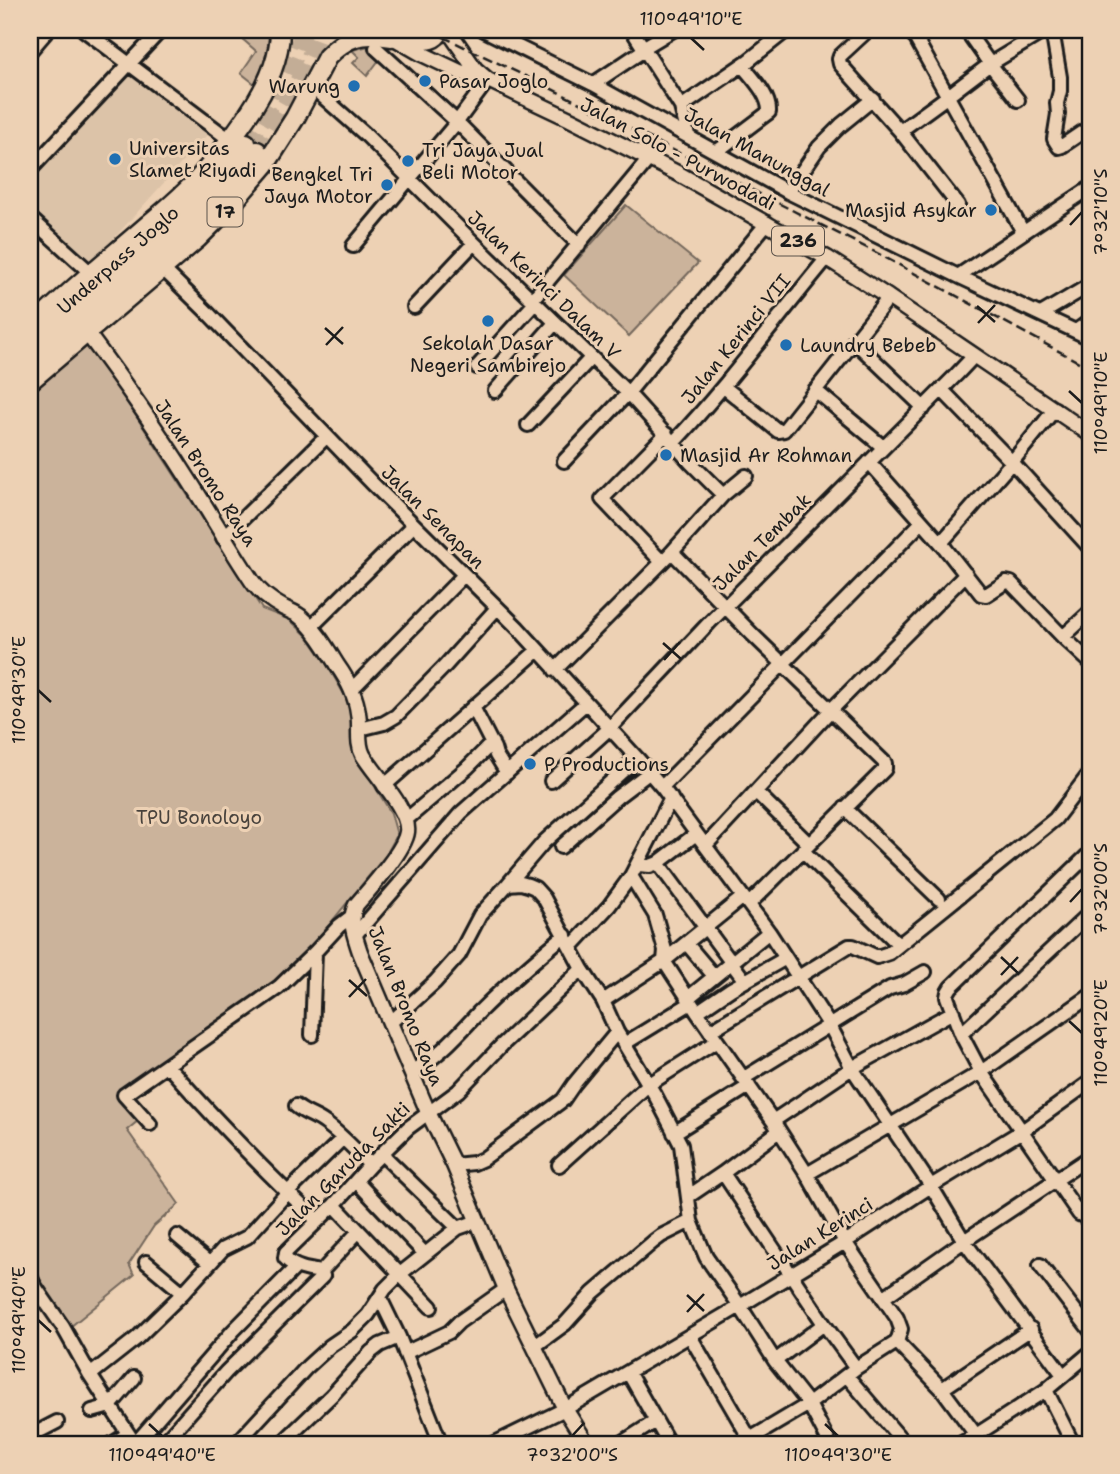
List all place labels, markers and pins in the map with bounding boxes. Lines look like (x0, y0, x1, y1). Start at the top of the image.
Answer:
place label: Pasar Joglo (439, 69, 548, 94)
marker: Pasar Joglo (417, 73, 433, 89)
place label: Warung (269, 74, 340, 99)
marker: Warung (346, 78, 362, 94)
place label: Universitas Slamet Riyadi (129, 136, 257, 183)
place label: Tri Jaya Jual Beli Motor (422, 138, 544, 185)
marker: Universitas Slamet Riyadi (107, 151, 123, 167)
marker: Tri Jaya Jual Beli Motor (400, 153, 416, 169)
place label: Bengkel Tri Jaya Motor (264, 162, 373, 209)
marker: Bengkel Tri Jaya Motor (379, 177, 395, 193)
place label: Masjid Asykar (845, 198, 977, 223)
marker: Masjid Asykar (983, 202, 999, 218)
marker: Sekolah Dasar Negeri Sambirejo (480, 313, 496, 329)
place label: Sekolah Dasar Negeri Sambirejo (410, 331, 566, 378)
place label: Laundry Bebeb (800, 333, 937, 358)
marker: Laundry Bebeb (778, 337, 794, 353)
place label: Masjid Ar Rohman (680, 443, 852, 468)
marker: Masjid Ar Rohman (658, 447, 674, 463)
place label: P Productions (544, 752, 669, 777)
marker: P Productions (522, 756, 538, 772)

